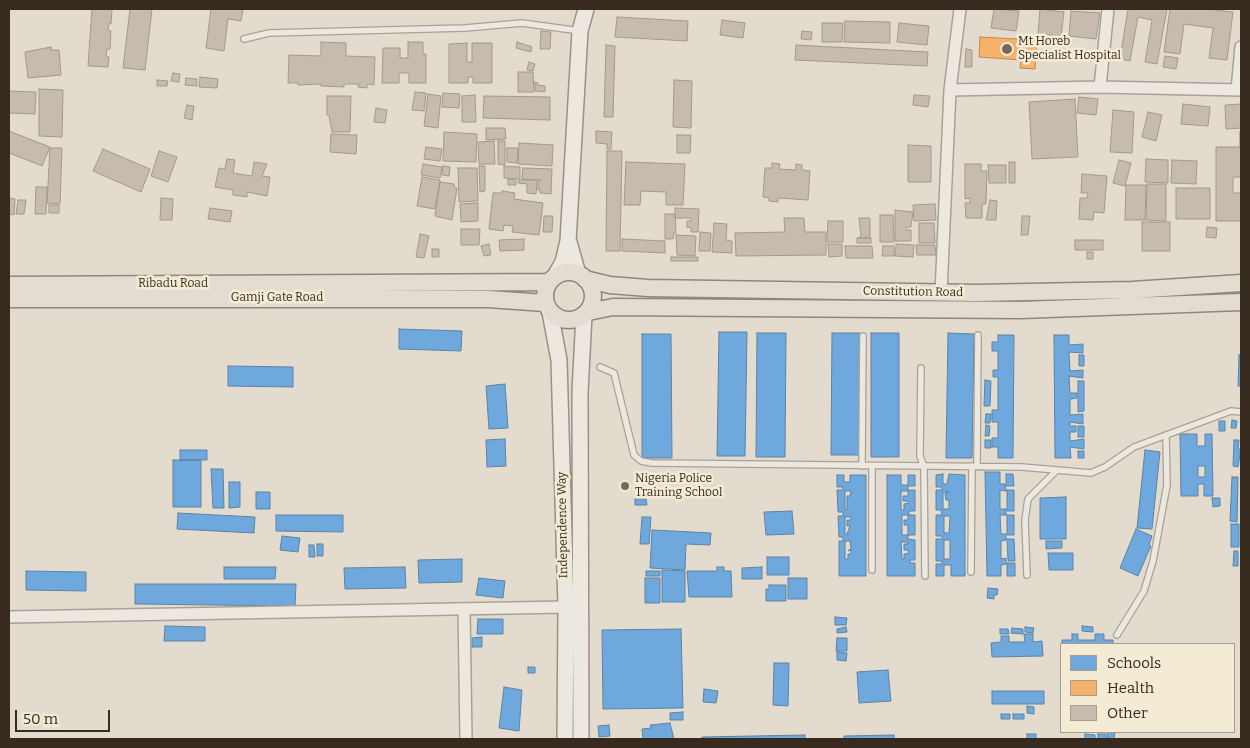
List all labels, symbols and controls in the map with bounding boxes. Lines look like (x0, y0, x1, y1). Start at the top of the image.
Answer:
place label: Mt Horeb Specialist Hospital (1018, 35, 1121, 63)
marker: Mt Horeb Specialist Hospital (1000, 42, 1014, 56)
street label: Ribadu Road (138, 277, 208, 291)
street label: Constitution Road (863, 284, 963, 300)
street label: Gamji Gate Road (231, 291, 323, 305)
street label: Independence Way (555, 471, 571, 579)
place label: Nigeria Police Training School (635, 472, 722, 500)
marker: Nigeria Police Training School (619, 480, 631, 492)
legend (1060, 643, 1235, 733)
text: Schools (1107, 654, 1161, 672)
text: Health (1107, 679, 1154, 697)
scale bar (18, 700, 112, 732)
text: Other (1107, 704, 1148, 722)
text: 50 m (23, 710, 58, 728)

